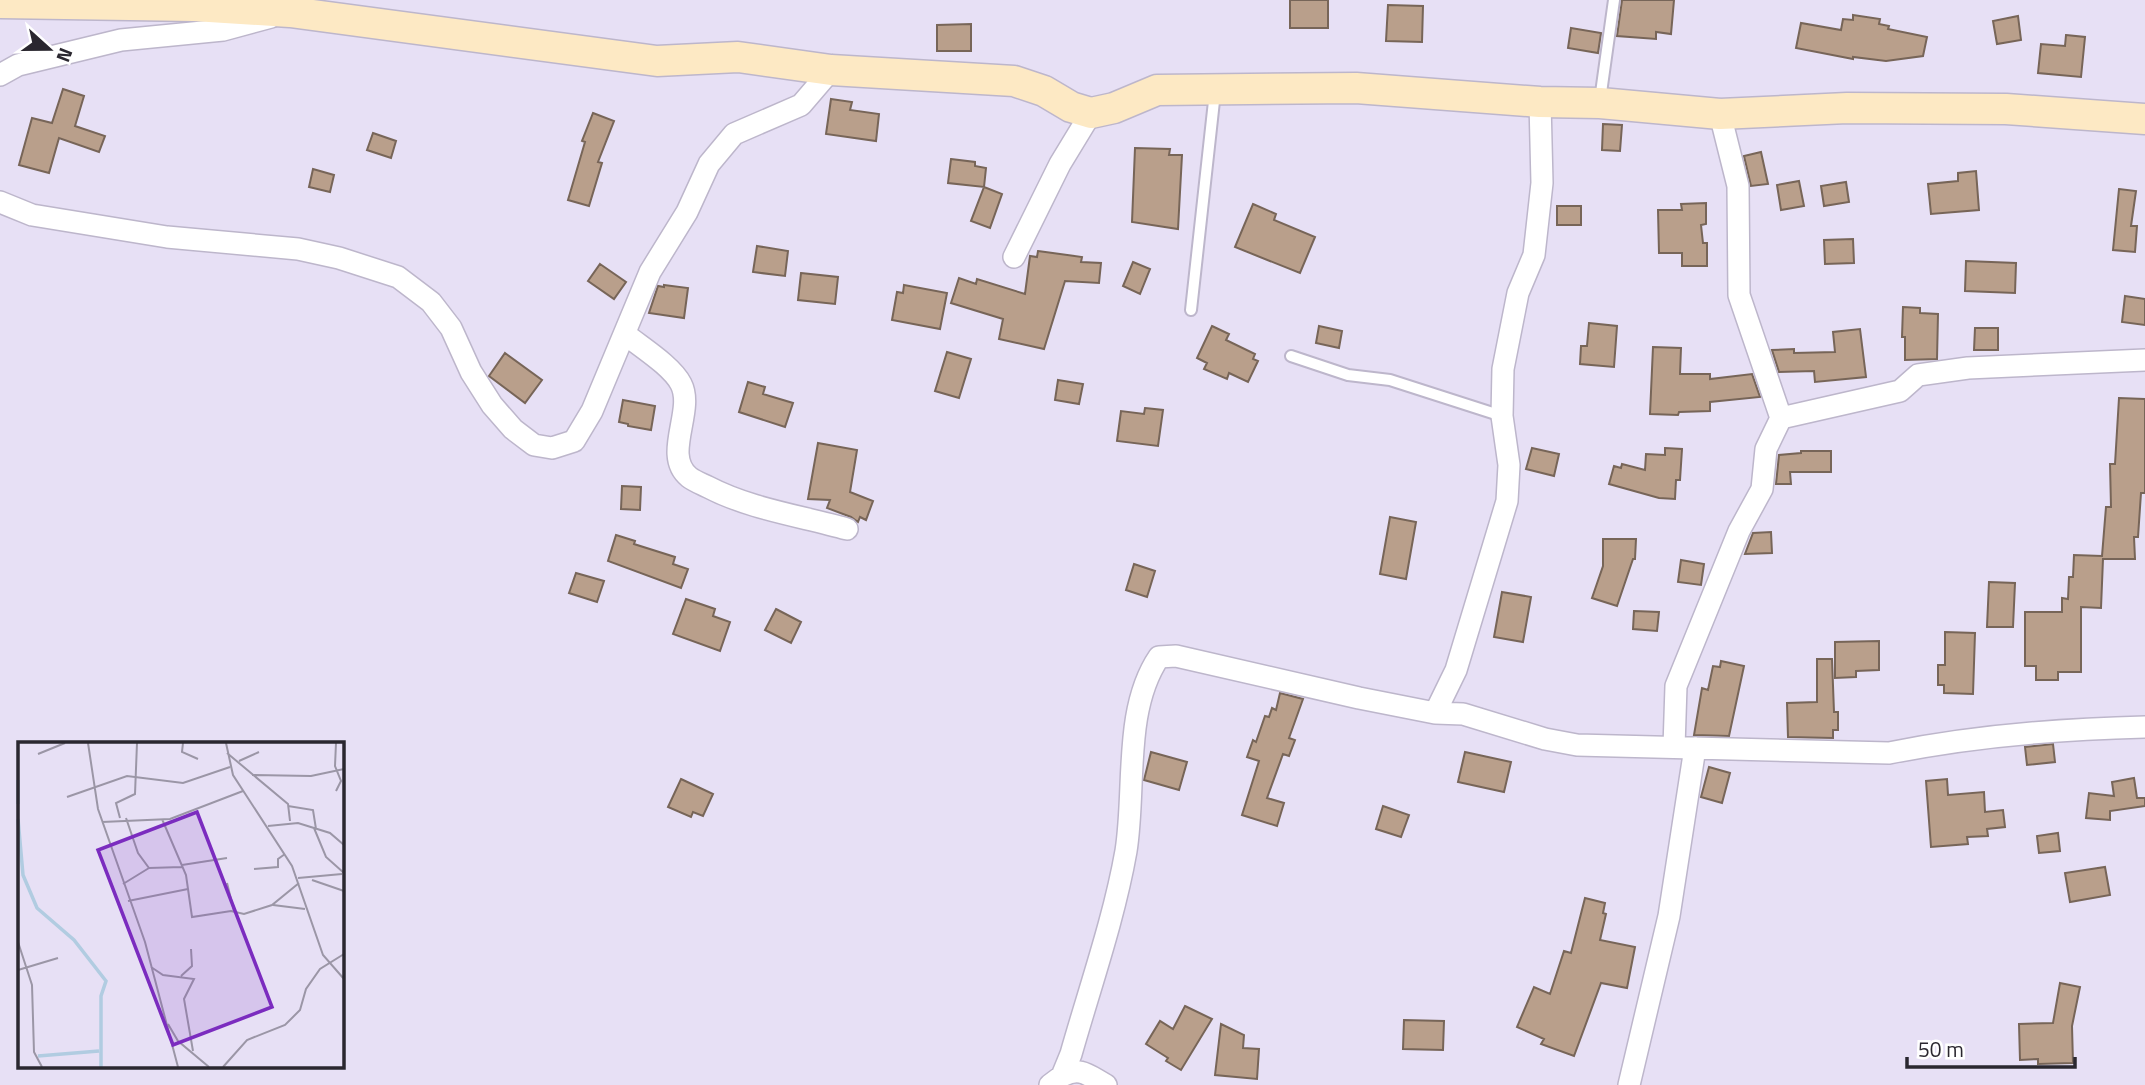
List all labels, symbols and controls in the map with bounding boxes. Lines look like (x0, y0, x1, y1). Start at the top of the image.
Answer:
north arrow (14, 14, 84, 84)
text: N (49, 44, 81, 67)
inset map (18, 742, 343, 1068)
scale bar (1907, 1026, 2075, 1070)
text: 50 m (1918, 1033, 1964, 1065)

